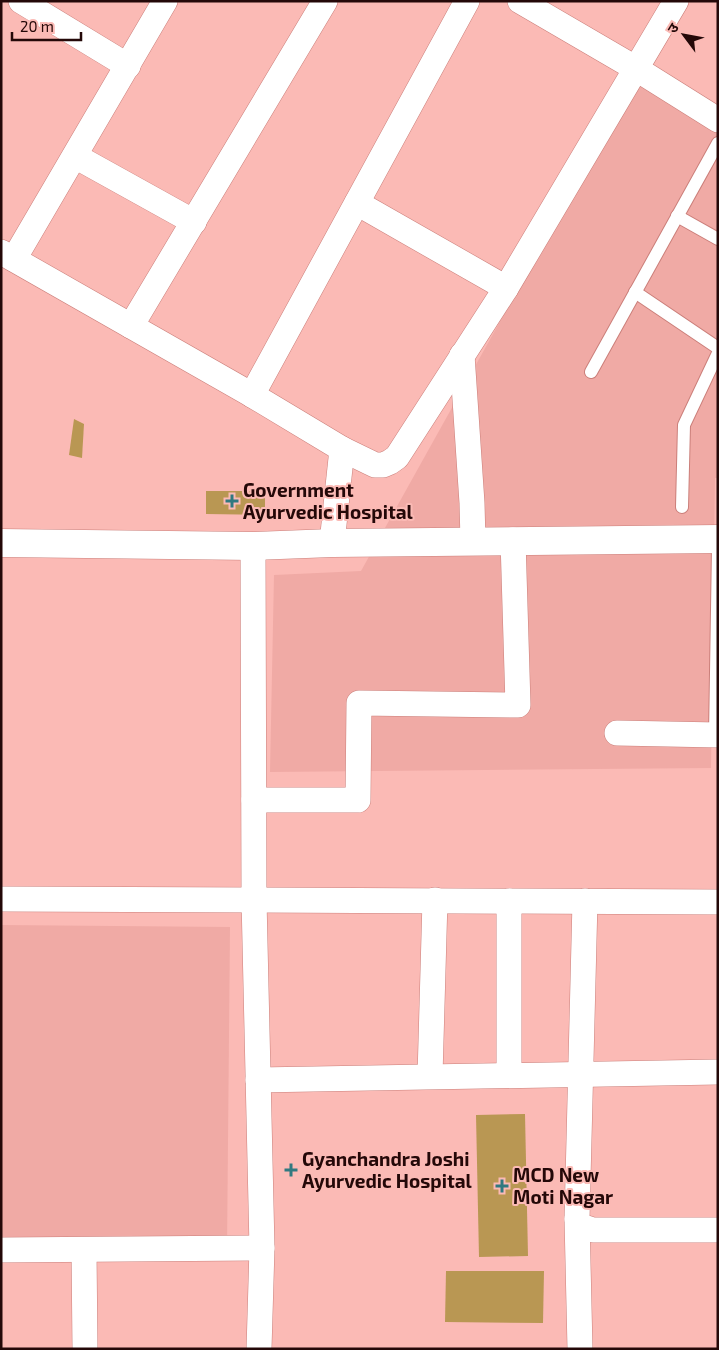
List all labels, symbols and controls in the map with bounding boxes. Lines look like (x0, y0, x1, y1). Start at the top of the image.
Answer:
scale bar (12, 10, 81, 42)
north arrow (659, 10, 709, 60)
text: 20 m (20, 17, 54, 35)
text: उ (663, 19, 682, 36)
place label: Government Ayurvedic Hospital (243, 478, 414, 524)
marker: Government Ayurvedic Hospital (225, 494, 239, 508)
place label: Gyanchandra Joshi Ayurvedic Hospital (302, 1147, 473, 1193)
marker: Gyanchandra Joshi Ayurvedic Hospital (284, 1163, 298, 1177)
place label: MCD New Moti Nagar (513, 1163, 613, 1208)
marker: MCD New Moti Nagar (495, 1179, 509, 1193)

